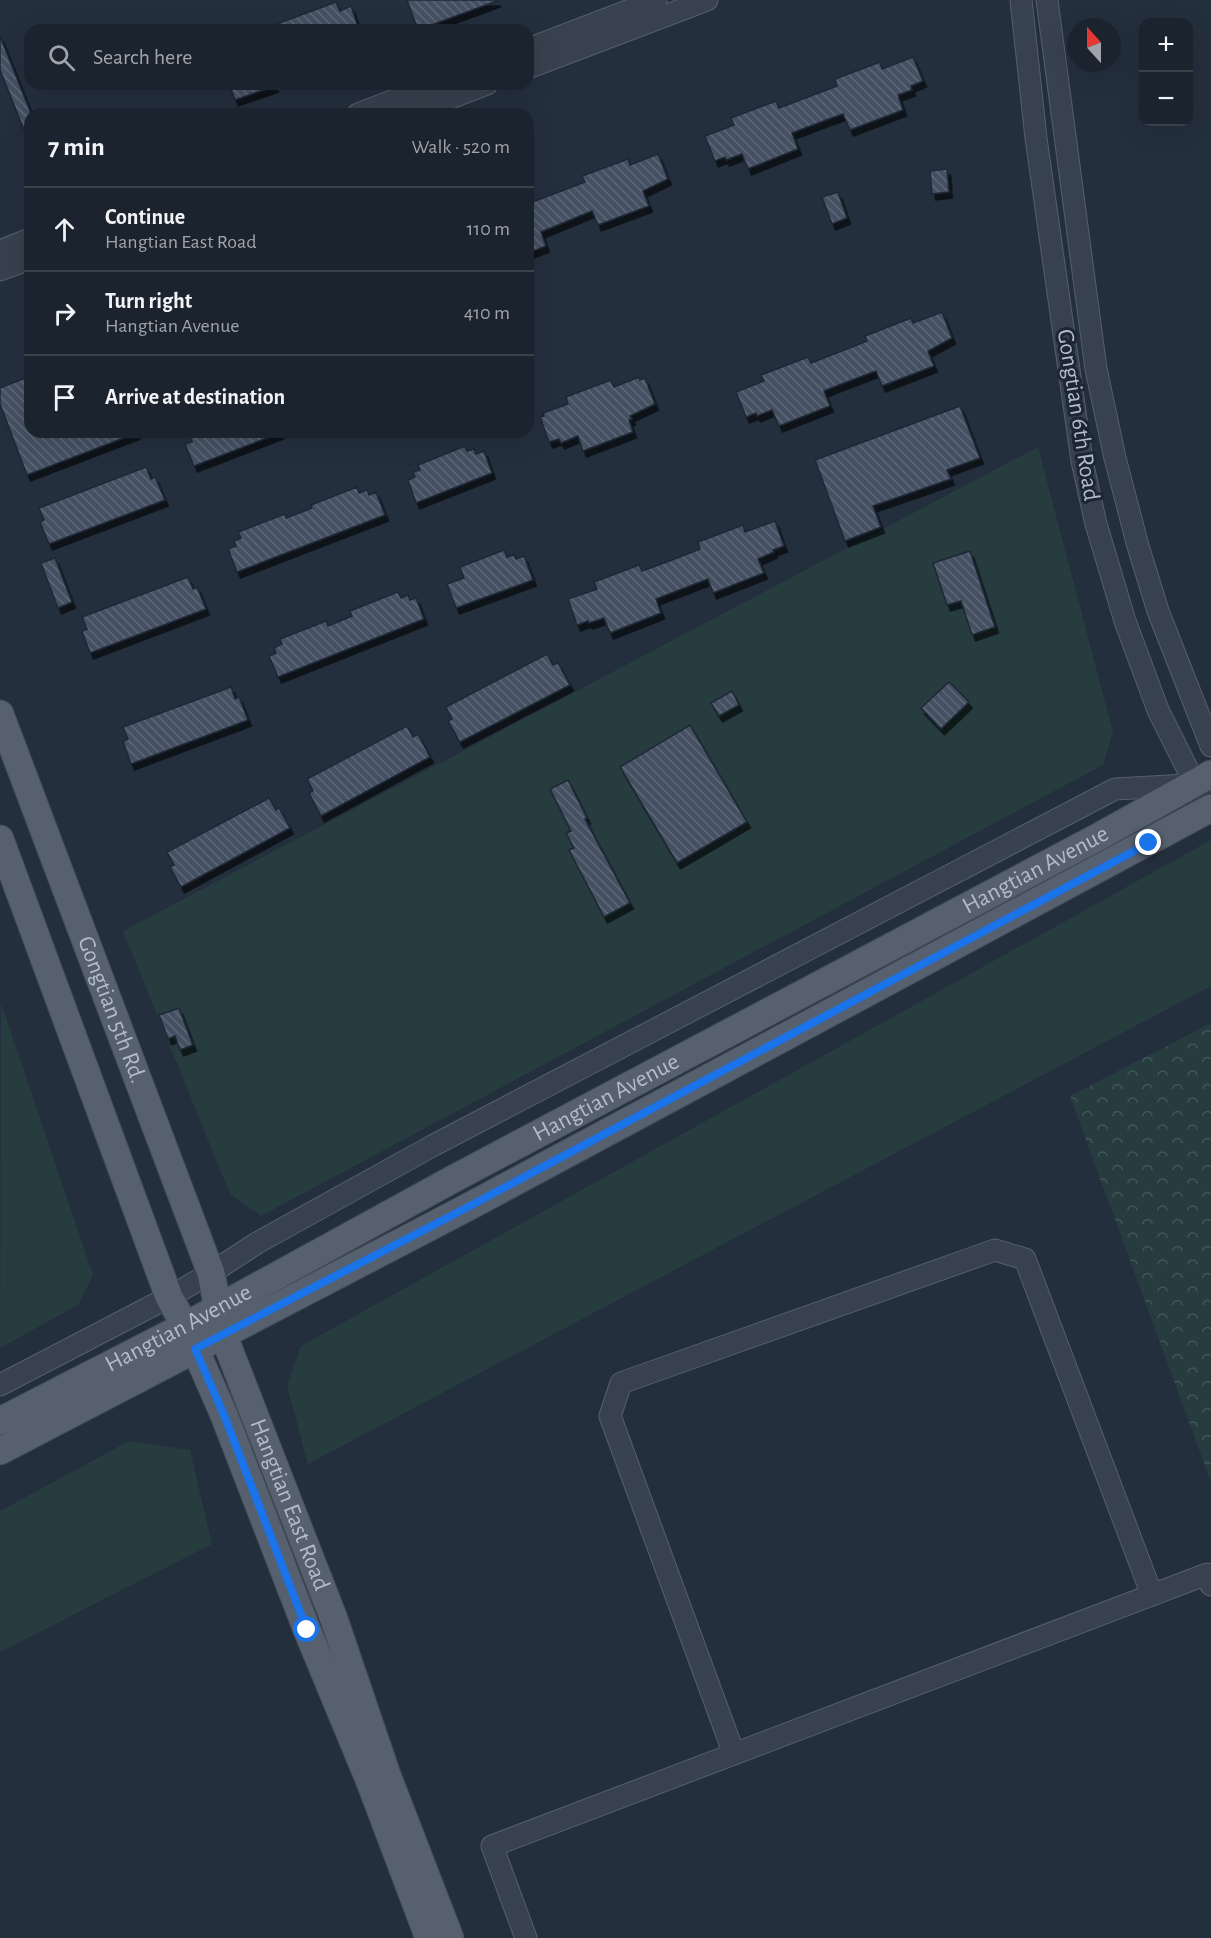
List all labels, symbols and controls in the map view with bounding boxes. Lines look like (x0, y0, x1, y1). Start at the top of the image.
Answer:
north arrow (1067, 18, 1121, 72)
map controls (1139, 18, 1193, 126)
button: + (1139, 18, 1193, 72)
search box (24, 24, 534, 90)
icon: search (45, 41, 78, 74)
text: Search here (93, 46, 192, 68)
button: − (1139, 72, 1193, 126)
text: 7 min (48, 134, 105, 160)
text: Walk · 520 m (411, 137, 510, 157)
text: Continue (105, 206, 185, 228)
icon: ahead (48, 213, 81, 246)
text: 110 m (466, 219, 510, 239)
text: Hangtian East Road (105, 232, 257, 252)
text: Turn right (105, 290, 192, 312)
icon: right (48, 297, 81, 330)
text: 410 m (464, 303, 510, 323)
text: Hangtian Avenue (105, 316, 240, 336)
street label: Gongtian 6th Road (1053, 328, 1103, 502)
icon: arrive (48, 381, 81, 414)
text: Arrive at destination (105, 386, 285, 408)
street label: Hangtian Avenue (959, 822, 1113, 919)
route end (1135, 829, 1161, 855)
street label: Gongtian 5th Rd. (73, 933, 150, 1086)
street label: Hangtian Avenue (529, 1049, 683, 1146)
street label: Hangtian Avenue (101, 1280, 256, 1377)
street label: Hangtian East Road (245, 1416, 334, 1594)
route start (293, 1616, 319, 1642)

